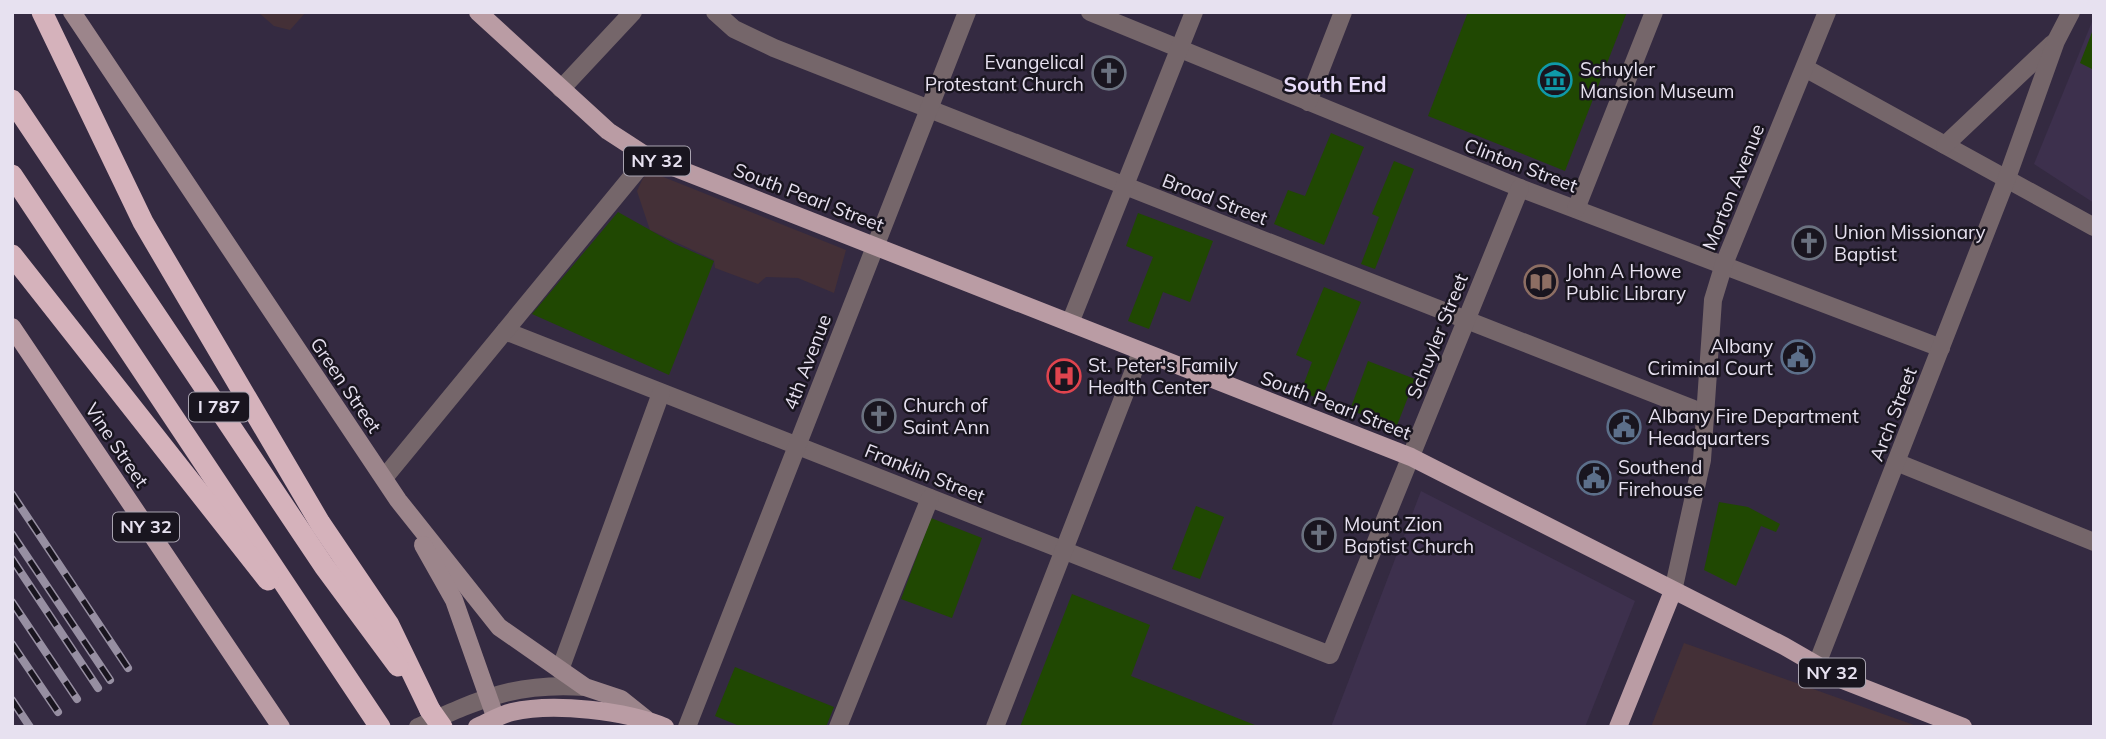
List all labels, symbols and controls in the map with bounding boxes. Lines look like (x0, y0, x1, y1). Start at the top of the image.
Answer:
place label: Evangelical Protestant Church (925, 50, 1084, 96)
church icon: Evangelical Protestant Church (1090, 54, 1128, 92)
place label: Schuyler Mansion Museum (1580, 57, 1734, 103)
museum icon: Schuyler Mansion Museum (1536, 61, 1574, 99)
district label: South End (1283, 71, 1387, 97)
street label: Morton Avenue (1697, 120, 1769, 254)
street label: Clinton Street (1461, 132, 1581, 198)
road number: NY 32 (624, 146, 690, 176)
street label: South Pearl Street (730, 157, 888, 237)
street label: Broad Street (1159, 168, 1271, 230)
place label: Union Missionary Baptist (1834, 220, 1986, 266)
church icon: Union Missionary Baptist (1790, 224, 1828, 262)
place label: John A Howe Public Library (1566, 259, 1686, 305)
library icon: John A Howe Public Library (1522, 263, 1560, 301)
street label: Schuyler Street (1401, 270, 1473, 402)
street label: 4th Avenue (778, 311, 836, 413)
street label: Green Street (305, 333, 387, 438)
place label: Albany Criminal Court (1647, 334, 1773, 380)
public building icon: Albany Criminal Court (1779, 338, 1817, 376)
place label: St. Peter's Family Health Center (1088, 353, 1238, 399)
hospital icon: St. Peter's Family Health Center (1045, 357, 1083, 395)
street label: Arch Street (1864, 363, 1922, 464)
street label: South Pearl Street (1257, 365, 1415, 445)
road number: I 787 (189, 393, 249, 422)
place label: Church of Saint Ann (903, 393, 990, 439)
church icon: Church of Saint Ann (860, 397, 898, 435)
street label: Vine Street (80, 398, 154, 492)
place label: Albany Fire Department Headquarters (1648, 404, 1859, 450)
public building icon: Albany Fire Department Headquarters (1605, 408, 1643, 446)
street label: Franklin Street (861, 438, 989, 508)
place label: Southend Firehouse (1618, 455, 1703, 501)
public building icon: Southend Firehouse (1575, 459, 1613, 497)
road number: NY 32 (113, 512, 179, 542)
place label: Mount Zion Baptist Church (1344, 512, 1474, 558)
church icon: Mount Zion Baptist Church (1300, 516, 1338, 554)
road number: NY 32 (1799, 658, 1865, 688)

